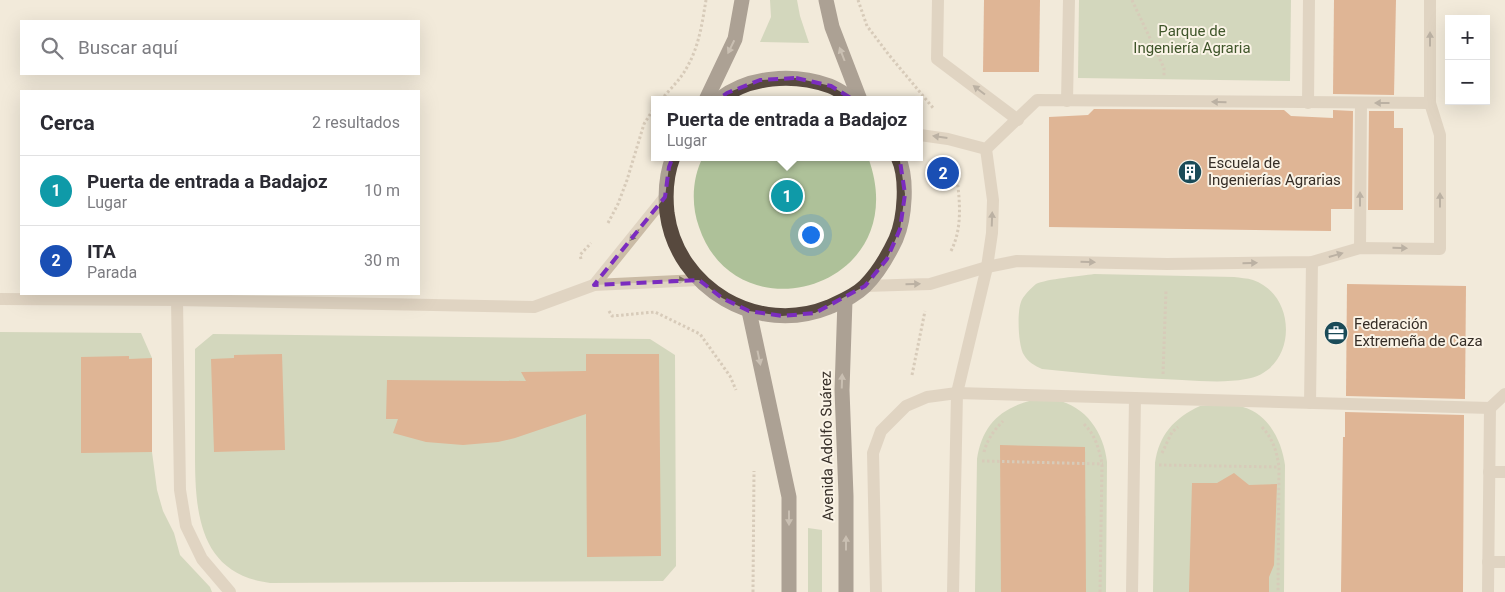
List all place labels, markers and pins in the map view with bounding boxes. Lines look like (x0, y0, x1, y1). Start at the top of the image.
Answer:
pin: 2 (927, 154, 959, 192)
place label: Escuela de Ingenierías Agrarias (1208, 154, 1341, 189)
building icon: Escuela de Ingenierías Agrarias (1177, 159, 1203, 185)
pin: 1 (771, 177, 803, 215)
place label: Federación Extremeña de Caza (1354, 315, 1483, 350)
office icon: Federación Extremeña de Caza (1323, 320, 1349, 346)

